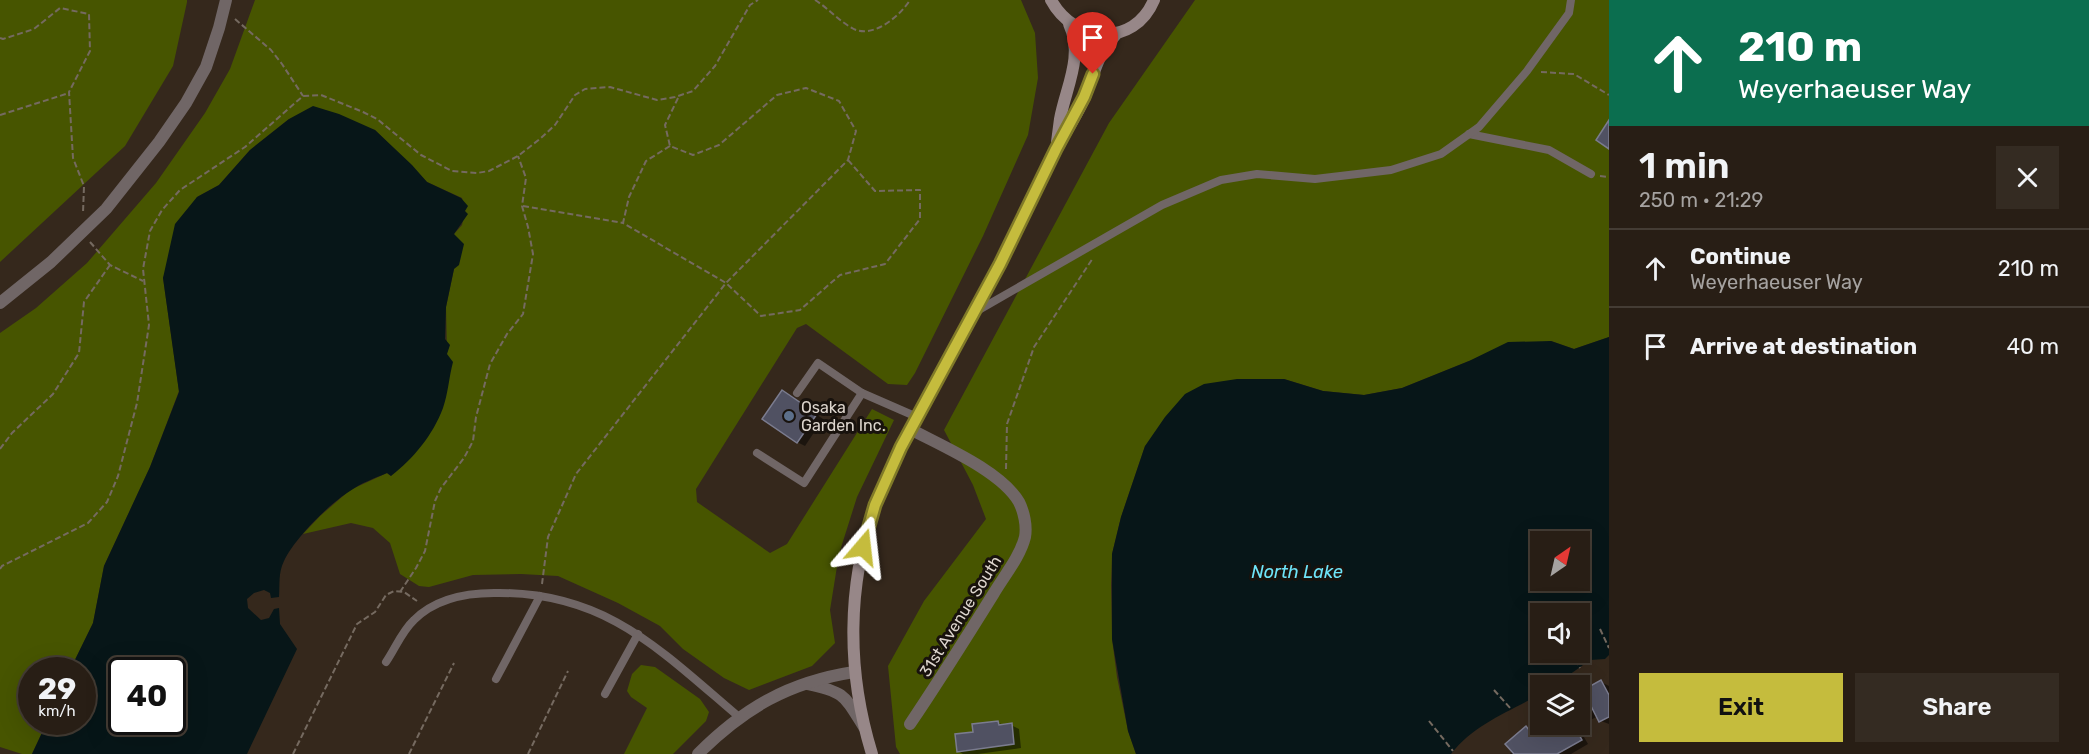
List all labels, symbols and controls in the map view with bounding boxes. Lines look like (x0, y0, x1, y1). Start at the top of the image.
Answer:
pin (1067, 12, 1118, 74)
icon: arrive (1076, 21, 1109, 54)
text: 210 m (1738, 22, 1862, 72)
icon: ahead (1639, 24, 1717, 102)
text: Weyerhaeuser Way (1738, 73, 1971, 105)
text: 1 min (1639, 144, 1730, 187)
button: close (1996, 146, 2059, 209)
text: 250 m · 21:29 (1639, 188, 1763, 212)
text: Continue (1690, 243, 1791, 270)
icon: ahead (1639, 252, 1672, 285)
text: 210 m (1998, 255, 2059, 282)
text: Weyerhaeuser Way (1690, 270, 1863, 294)
icon: arrive (1639, 330, 1672, 363)
text: Arrive at destination (1690, 333, 1917, 360)
text: 40 m (2006, 333, 2059, 360)
place label: Osaka Garden Inc. (801, 398, 886, 435)
marker: Osaka Garden Inc. (782, 409, 796, 423)
position arrow (831, 515, 895, 579)
north arrow (1530, 531, 1590, 591)
map controls (1530, 531, 1590, 735)
street label: 31st Avenue South (916, 552, 1005, 680)
water label: North Lake (1251, 561, 1343, 583)
button: sound (1530, 603, 1590, 663)
speed limit sign: 40 (108, 657, 186, 735)
text: 29 (38, 671, 76, 707)
button: Exit (1639, 673, 1843, 742)
button: Share (1855, 673, 2059, 742)
button: layers (1530, 675, 1590, 735)
text: km/h (38, 702, 76, 720)

